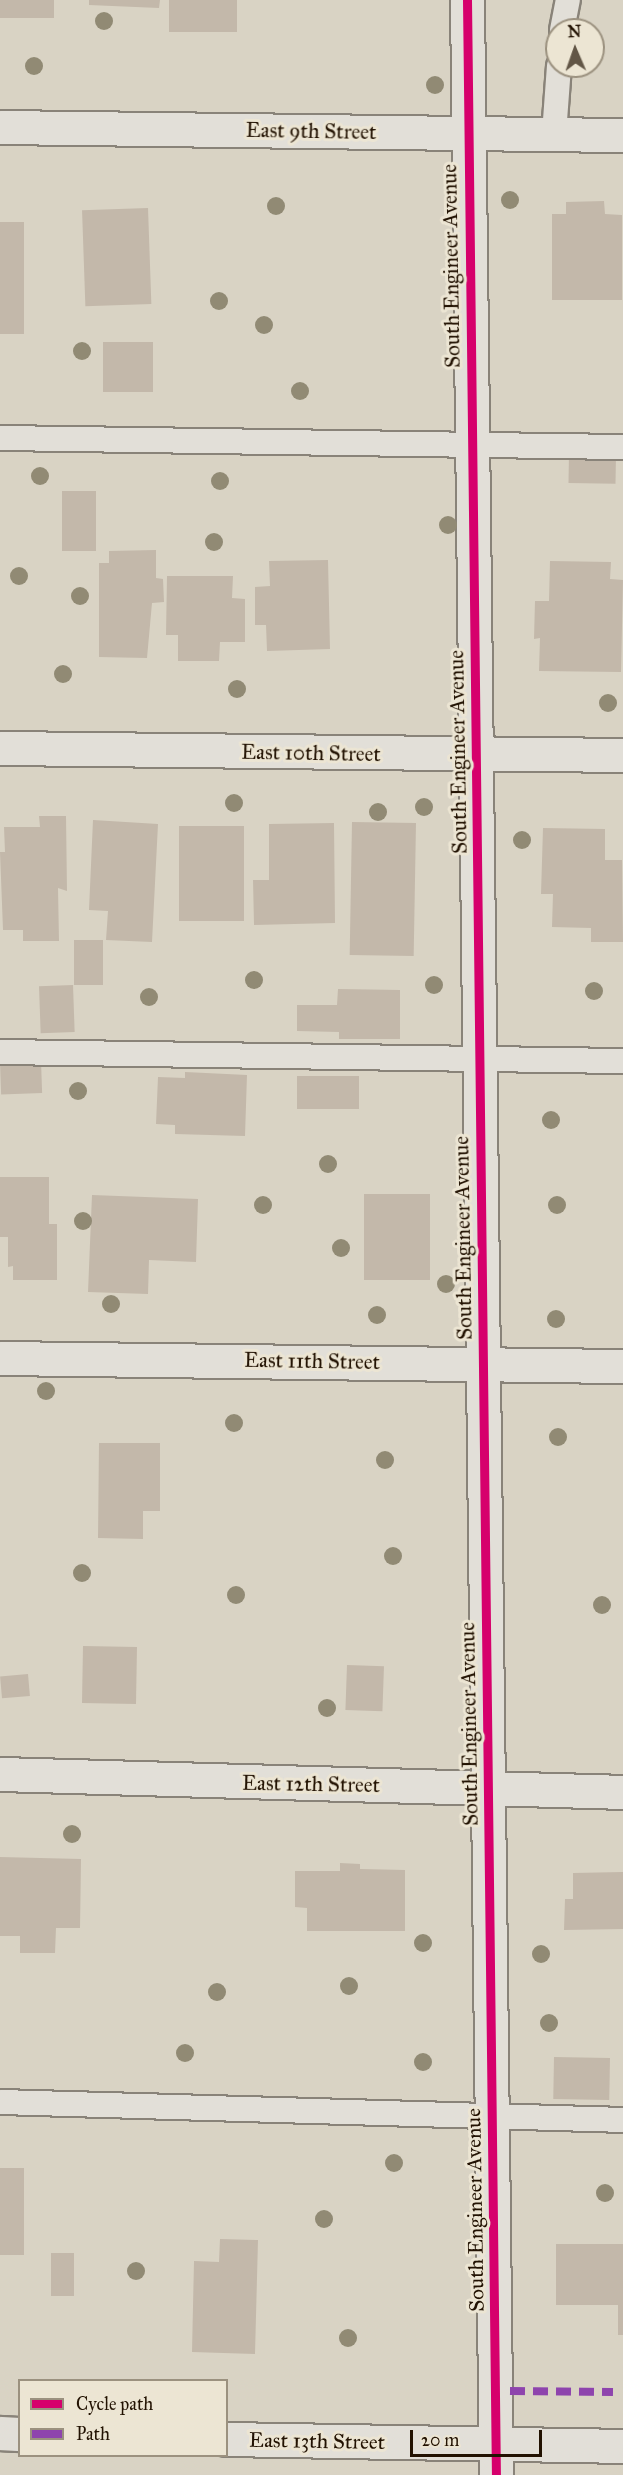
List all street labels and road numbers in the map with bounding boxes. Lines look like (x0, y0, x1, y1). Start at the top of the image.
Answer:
street label: East 9th Street (245, 117, 377, 145)
street label: South Engineer Avenue (437, 164, 465, 368)
street label: South Engineer Avenue (444, 650, 472, 854)
street label: East 10th Street (241, 739, 381, 767)
street label: South Engineer Avenue (449, 1136, 477, 1340)
street label: East 11th Street (244, 1347, 380, 1375)
street label: South Engineer Avenue (455, 1622, 483, 1826)
street label: East 12th Street (242, 1770, 380, 1798)
street label: South Engineer Avenue (461, 2108, 489, 2312)
street label: East 13th Street (249, 2427, 385, 2455)

